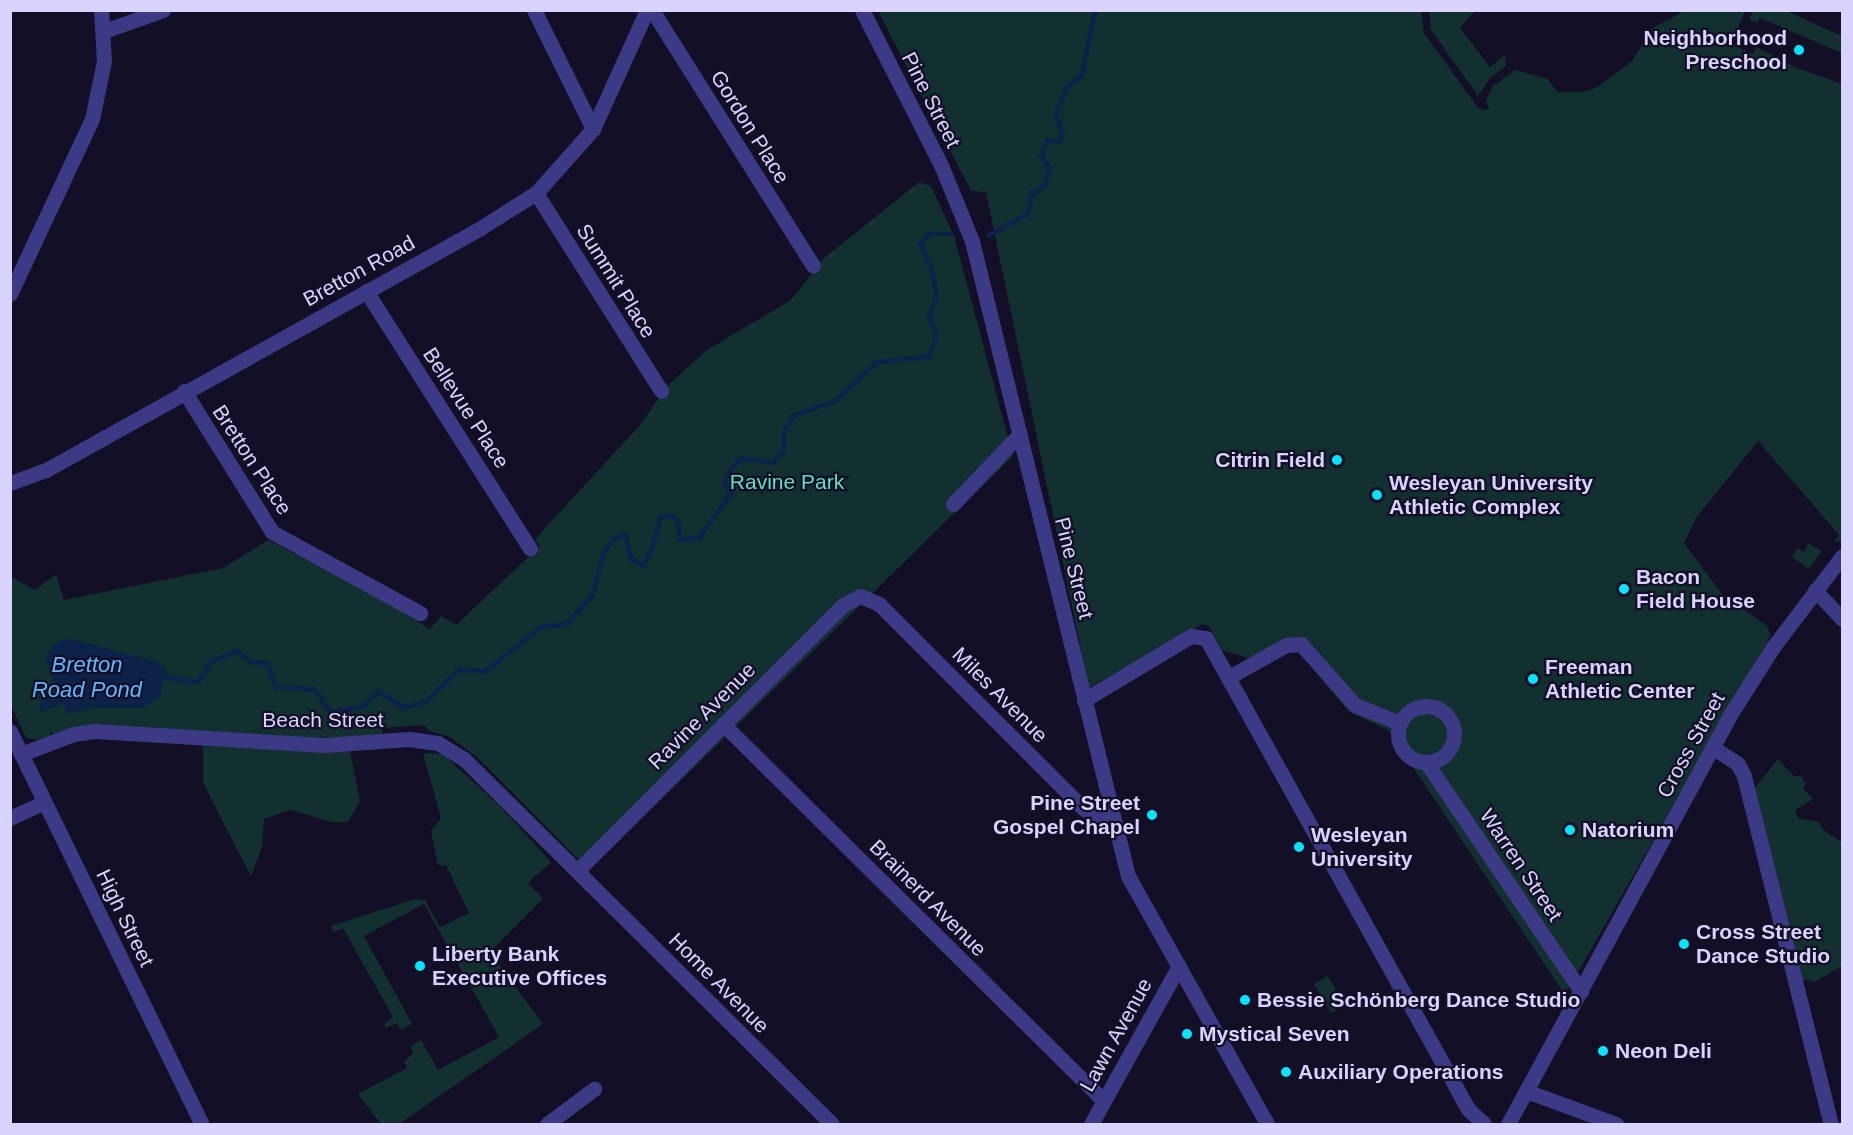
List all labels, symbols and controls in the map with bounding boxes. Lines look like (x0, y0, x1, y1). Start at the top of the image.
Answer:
place label: Neighborhood Preschool (1644, 25, 1787, 75)
marker: Neighborhood Preschool (1792, 43, 1806, 57)
street label: Pine Street (896, 48, 966, 152)
street label: Gordon Place (705, 66, 795, 188)
street label: Summit Place (571, 219, 661, 343)
street label: Bretton Road (299, 230, 419, 312)
street label: Bellevue Place (418, 343, 514, 473)
street label: Bretton Place (207, 400, 297, 520)
place label: Citrin Field (1215, 447, 1325, 473)
marker: Citrin Field (1330, 453, 1344, 467)
park label: Ravine Park (730, 469, 844, 495)
place label: Wesleyan University Athletic Complex (1389, 470, 1593, 520)
marker: Wesleyan University Athletic Complex (1370, 488, 1384, 502)
street label: Pine Street (1049, 515, 1099, 621)
place label: Bacon Field House (1636, 564, 1755, 614)
marker: Bacon Field House (1617, 582, 1631, 596)
street label: Miles Avenue (947, 642, 1053, 748)
water label: Bretton Road Pond (32, 651, 142, 702)
place label: Freeman Athletic Center (1545, 654, 1694, 704)
street label: Ravine Avenue (643, 657, 761, 775)
marker: Freeman Athletic Center (1526, 672, 1540, 686)
street label: Cross Street (1652, 688, 1730, 802)
street label: Beach Street (262, 707, 384, 733)
place label: Pine Street Gospel Chapel (993, 790, 1140, 840)
street label: Warren Street (1474, 804, 1568, 926)
marker: Pine Street Gospel Chapel (1145, 808, 1159, 822)
place label: Natorium (1582, 817, 1674, 843)
place label: Wesleyan University (1311, 822, 1413, 872)
marker: Natorium (1563, 823, 1577, 837)
street label: Brainerd Avenue (864, 834, 992, 962)
marker: Wesleyan University (1292, 840, 1306, 854)
street label: High Street (91, 865, 159, 971)
place label: Cross Street Dance Studio (1696, 919, 1830, 969)
street label: Home Avenue (663, 927, 775, 1039)
marker: Cross Street Dance Studio (1677, 937, 1691, 951)
place label: Liberty Bank Executive Offices (432, 941, 607, 991)
marker: Liberty Bank Executive Offices (413, 959, 427, 973)
street label: Lawn Avenue (1074, 973, 1158, 1097)
place label: Bessie Schönberg Dance Studio (1257, 987, 1580, 1013)
marker: Bessie Schönberg Dance Studio (1238, 993, 1252, 1007)
place label: Mystical Seven (1199, 1021, 1350, 1047)
marker: Mystical Seven (1180, 1027, 1194, 1041)
place label: Neon Deli (1615, 1038, 1712, 1064)
marker: Neon Deli (1596, 1044, 1610, 1058)
place label: Auxiliary Operations (1298, 1059, 1503, 1085)
marker: Auxiliary Operations (1279, 1065, 1293, 1079)

